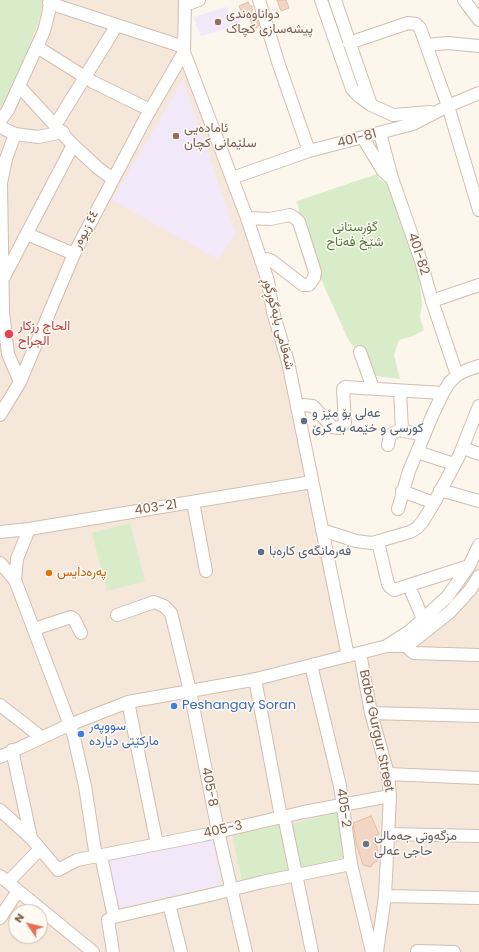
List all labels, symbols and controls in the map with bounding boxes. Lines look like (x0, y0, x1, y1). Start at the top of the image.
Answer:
place label: دواناوەندی پیشەسازی کچاک (226, 7, 313, 38)
marker: دواناوەندی پیشەسازی کچاک (213, 17, 223, 27)
place label: ئامادەیی سلێمانی کچان (184, 121, 256, 152)
street label: 401-81 (336, 126, 378, 152)
marker: ئامادەیی سلێمانی کچان (171, 131, 181, 141)
street label: ٤٤ زیوەر (70, 208, 102, 252)
park label: گۆڕستانی شێخ فەتاح (326, 220, 384, 251)
street label: 401-82 (404, 231, 432, 277)
street label: شەقامی بابەگوڕگوڕ (259, 276, 297, 372)
place label: الحاج رزكار الجراح (18, 319, 70, 350)
marker: الحاج رزكار الجراح (3, 328, 15, 340)
place label: عەلی بۆ مێز و کورسی و خێمە بە کرێ (312, 406, 423, 437)
marker: عەلی بۆ مێز و کورسی و خێمە بە کرێ (299, 416, 309, 426)
street label: 403-21 (134, 497, 178, 519)
place label: فەرمانگەی کارەبا (269, 544, 351, 560)
marker: فەرمانگەی کارەبا (256, 547, 266, 557)
place label: پەرەدایس (57, 565, 107, 581)
marker: پەرەدایس (44, 568, 54, 578)
street label: Baba Gurgur Street (355, 668, 397, 794)
place label: Peshangay Soran (182, 698, 296, 714)
marker: Peshangay Soran (169, 701, 179, 711)
place label: سووپەر مارکێتی دیاردە (89, 719, 159, 750)
marker: سووپەر مارکێتی دیاردە (76, 729, 86, 739)
street label: 405-8 (198, 766, 220, 808)
street label: 405-2 (333, 788, 353, 828)
street label: 405-3 (202, 818, 244, 842)
place label: مزگەوتی جەمالی حاجی عەلی (374, 829, 457, 860)
marker: مزگەوتی جەمالی حاجی عەلی (361, 839, 371, 849)
north arrow (8, 904, 48, 944)
text: N (10, 910, 28, 926)

